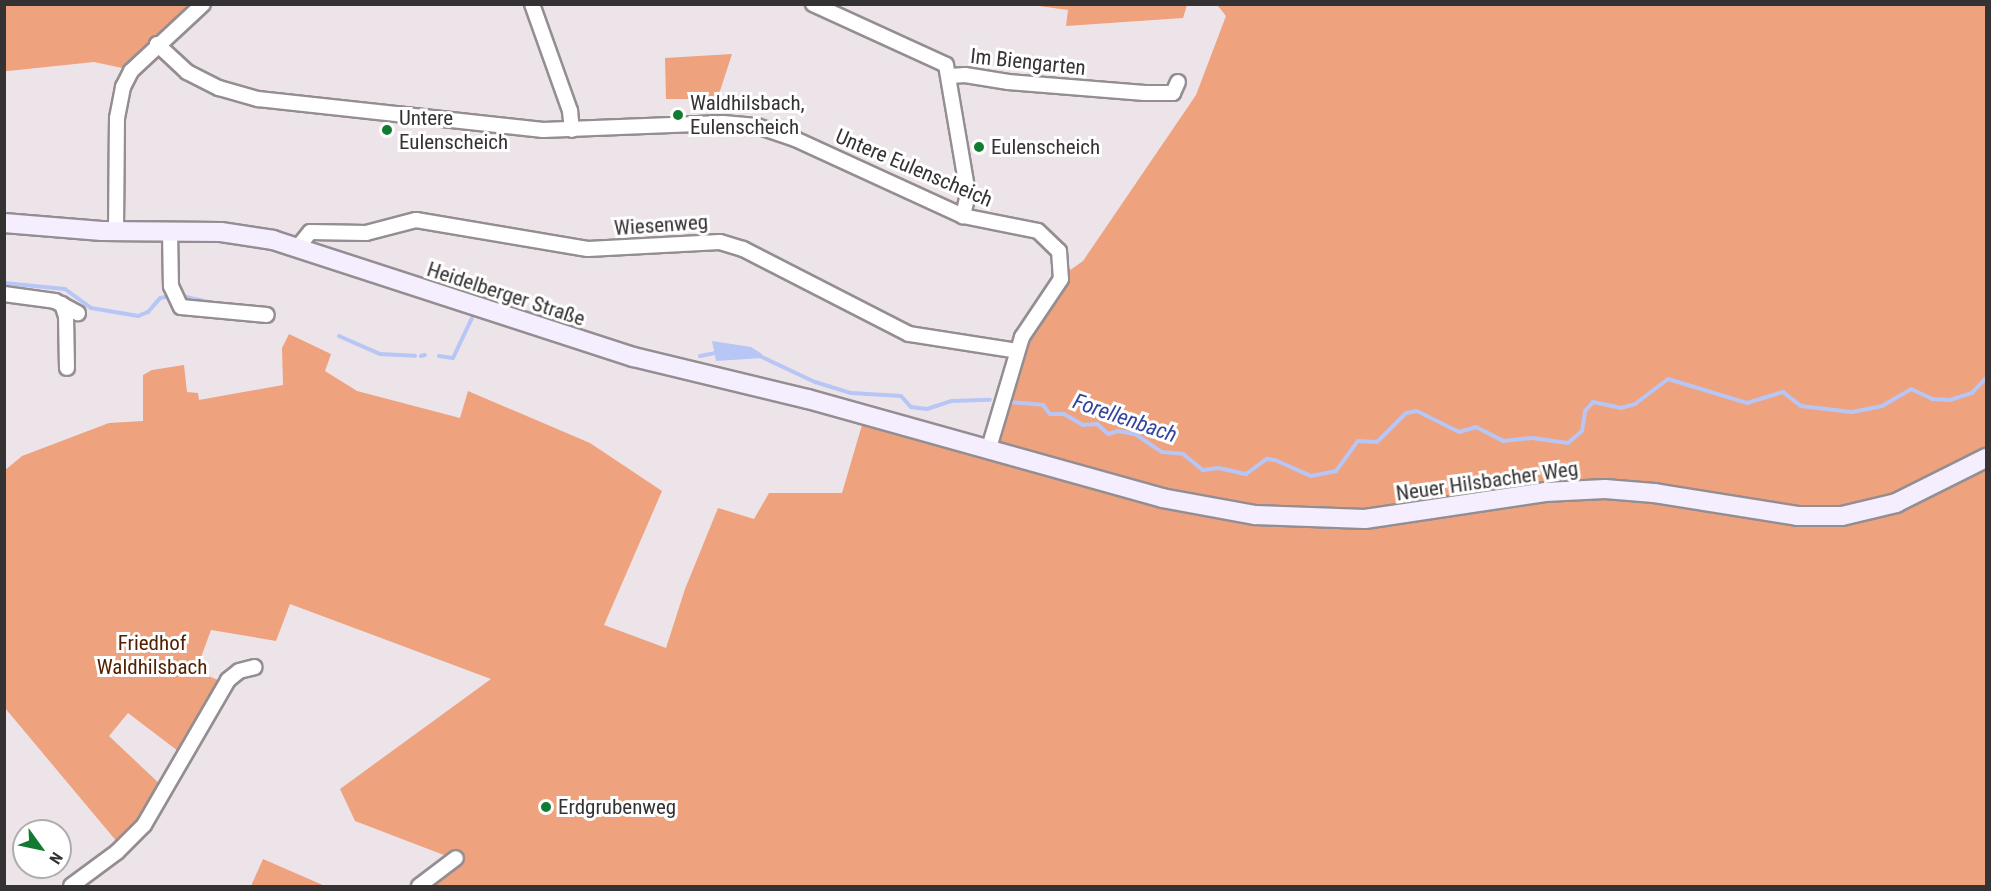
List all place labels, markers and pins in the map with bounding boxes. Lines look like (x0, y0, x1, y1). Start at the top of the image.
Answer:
place label: Waldhilsbach, Eulenscheich (690, 90, 805, 140)
place label: Untere Eulenscheich (399, 105, 508, 155)
marker: Waldhilsbach, Eulenscheich (671, 108, 685, 122)
marker: Untere Eulenscheich (380, 123, 394, 137)
place label: Eulenscheich (991, 134, 1100, 160)
marker: Eulenscheich (972, 140, 986, 154)
place label: Erdgrubenweg (558, 794, 676, 820)
marker: Erdgrubenweg (539, 800, 553, 814)

